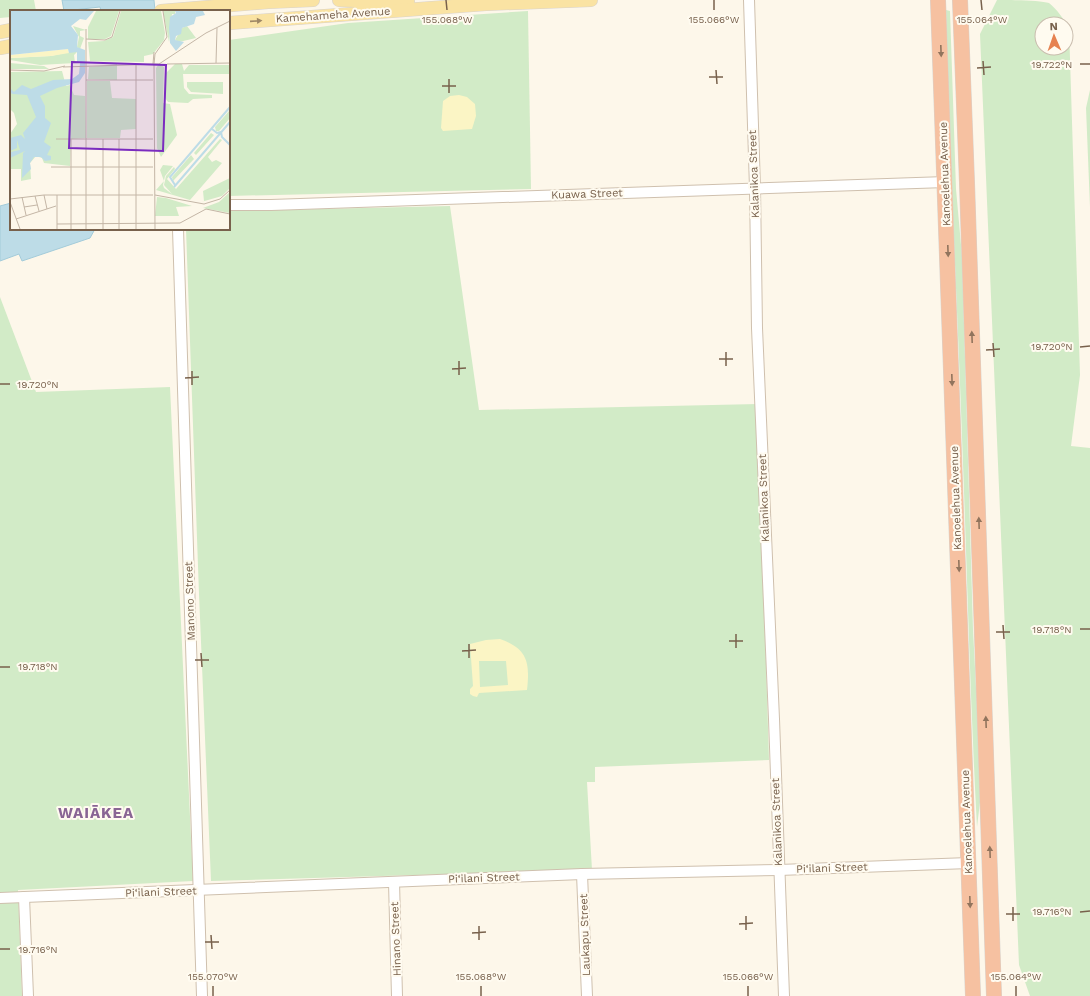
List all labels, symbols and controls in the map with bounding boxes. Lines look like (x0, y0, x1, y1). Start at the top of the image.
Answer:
street label: Kamehameha Avenue (275, 5, 391, 25)
inset map (10, 10, 230, 230)
text: 155.068°W (422, 14, 473, 25)
text: 155.066°W (689, 14, 740, 25)
text: 155.064°W (957, 14, 1008, 25)
north arrow (1034, 16, 1074, 56)
one-way arrow (250, 17, 262, 24)
text: N (1049, 20, 1058, 33)
one-way arrow (937, 45, 944, 57)
text: 19.722°N (1032, 59, 1072, 70)
street label: Kanoelehua Avenue (937, 122, 953, 226)
street label: Kalanikoa Street (746, 129, 762, 218)
street label: Kuawa Street (551, 186, 623, 202)
one-way arrow (945, 245, 951, 258)
one-way arrow (969, 331, 976, 343)
text: 19.720°N (1031, 341, 1073, 352)
one-way arrow (949, 374, 956, 387)
text: 19.720°N (17, 379, 59, 390)
street label: Kanoelehua Avenue (948, 446, 964, 550)
street label: Kalanikoa Street (756, 453, 772, 542)
one-way arrow (976, 516, 982, 529)
one-way arrow (955, 560, 962, 572)
street label: Manono Street (182, 561, 198, 641)
text: 19.718°N (1032, 624, 1072, 635)
text: 19.718°N (18, 661, 58, 672)
one-way arrow (983, 715, 989, 728)
street label: Kanoelehua Avenue (959, 770, 975, 874)
street label: Kalanikoa Street (769, 777, 785, 866)
district label: WAIĀKEA (58, 804, 134, 822)
one-way arrow (987, 845, 993, 858)
street label: Pi‘ilani Street (796, 860, 868, 876)
street label: Pi‘ilani Street (448, 870, 520, 886)
street label: Pi‘ilani Street (125, 884, 197, 900)
street label: Laukapu Street (577, 893, 593, 976)
one-way arrow (967, 896, 973, 909)
street label: Hinano Street (388, 901, 404, 976)
text: 19.716°N (1032, 906, 1072, 917)
text: 19.716°N (18, 944, 58, 955)
text: 155.070°W (188, 971, 238, 982)
text: 155.068°W (456, 971, 507, 982)
text: 155.066°W (723, 971, 774, 982)
text: 155.064°W (991, 971, 1042, 982)

